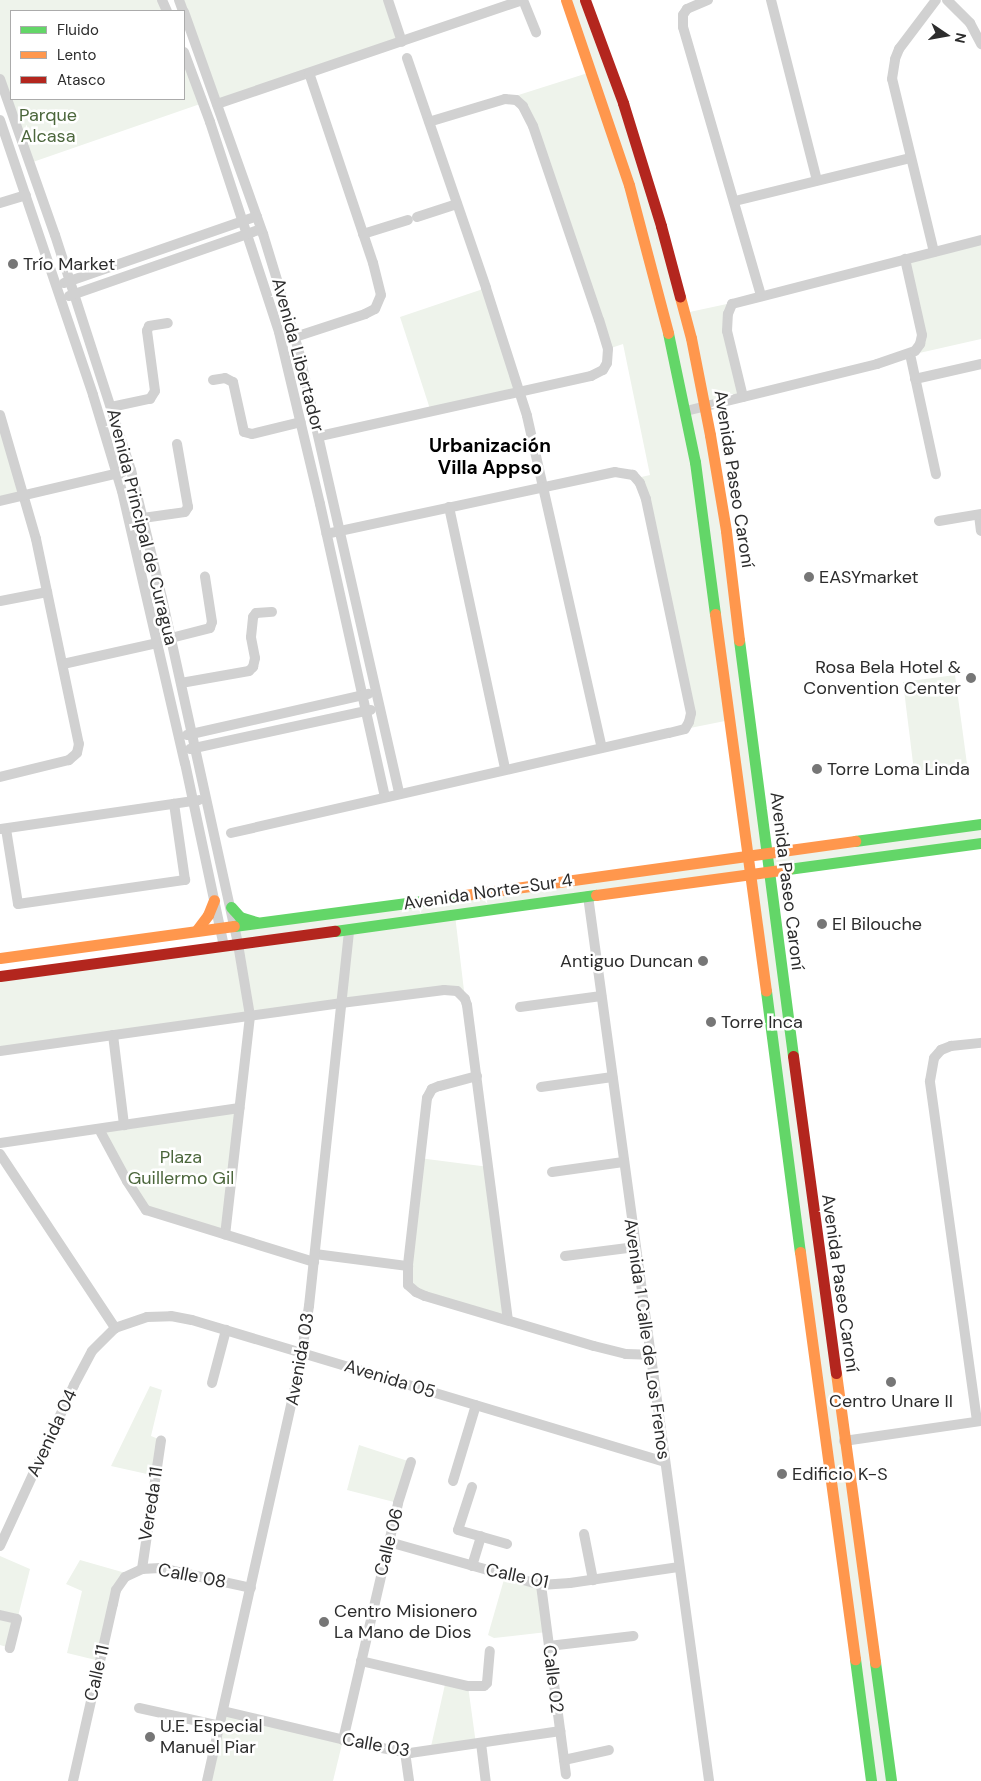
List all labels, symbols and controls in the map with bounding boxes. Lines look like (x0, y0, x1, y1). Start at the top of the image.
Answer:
legend (10, 10, 185, 100)
north arrow (921, 10, 971, 60)
text: Fluido (57, 20, 99, 40)
text: N (951, 31, 971, 45)
text: Lento (57, 45, 96, 65)
text: Atasco (57, 70, 105, 90)
park label: Parque Alcasa (19, 105, 77, 148)
place label: Trío Market (23, 253, 115, 275)
marker: Trío Market (7, 258, 19, 270)
street label: Avenida Libertador (267, 276, 329, 434)
street label: Avenida Paseo Caroní (709, 389, 759, 569)
street label: Avenida Principal de Curagua (102, 406, 182, 648)
district label: Urbanización Villa Appso (429, 435, 551, 479)
place label: EASYmarket (819, 566, 919, 588)
marker: EASYmarket (803, 571, 815, 583)
place label: Rosa Bela Hotel & Convention Center (803, 657, 961, 700)
marker: Rosa Bela Hotel & Convention Center (965, 672, 977, 684)
place label: Torre Loma Linda (827, 758, 970, 780)
marker: Torre Loma Linda (811, 763, 823, 775)
street label: Avenida Paseo Caroní (765, 791, 809, 971)
street label: Avenida Norte-Sur 4 (402, 869, 574, 915)
place label: El Bilouche (832, 913, 922, 935)
marker: El Bilouche (816, 918, 828, 930)
place label: Antiguo Duncan (560, 950, 693, 972)
marker: Antiguo Duncan (697, 955, 709, 967)
place label: Torre Inca (721, 1011, 803, 1033)
marker: Torre Inca (705, 1016, 717, 1028)
park label: Plaza Guillermo Gil (128, 1147, 234, 1190)
street label: Avenida Paseo Caroní (817, 1193, 863, 1373)
street label: Avenida 1 Calle de Los Frenos (619, 1217, 675, 1461)
street label: Avenida 03 (281, 1311, 319, 1407)
street label: Avenida 05 (342, 1355, 438, 1403)
marker: Centro Unare II (885, 1376, 897, 1388)
street label: Avenida 04 (22, 1386, 82, 1480)
place label: Centro Unare II (829, 1390, 953, 1412)
place label: Edificio K-S (792, 1463, 888, 1485)
street label: Vereda 11 (134, 1465, 168, 1543)
marker: Edificio K-S (776, 1468, 788, 1480)
street label: Calle 06 (370, 1506, 408, 1578)
street label: Calle 08 (156, 1559, 228, 1593)
street label: Calle 01 (484, 1559, 550, 1593)
place label: Centro Misionero La Mano de Dios (334, 1601, 477, 1644)
marker: Centro Misionero La Mano de Dios (318, 1616, 330, 1628)
street label: Calle 11 (80, 1643, 114, 1703)
street label: Calle 02 (538, 1644, 568, 1714)
place label: U.E. Especial Manuel Piar (160, 1716, 263, 1758)
street label: Calle 03 (340, 1728, 412, 1762)
marker: U.E. Especial Manuel Piar (144, 1731, 156, 1743)

